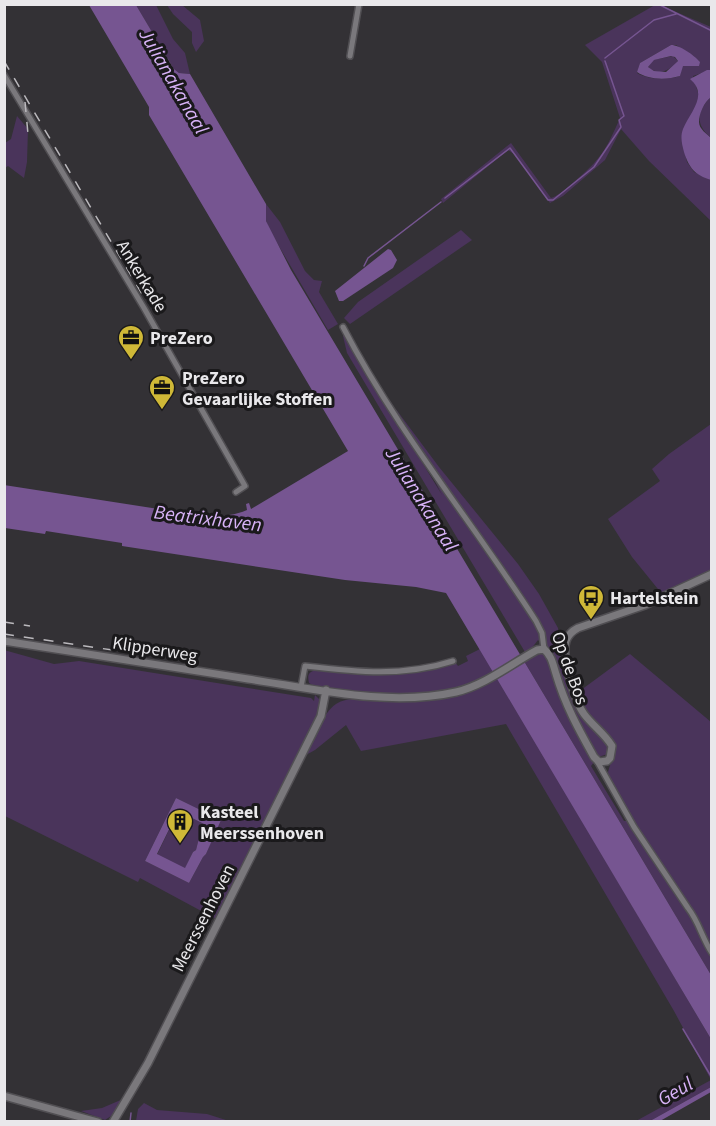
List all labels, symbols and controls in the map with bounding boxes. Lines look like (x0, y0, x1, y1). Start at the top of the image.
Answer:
water label: Julianakanaal (131, 23, 215, 140)
street label: Ankerkade (110, 235, 173, 317)
office icon: PreZero (116, 323, 146, 361)
place label: PreZero (150, 326, 213, 351)
place label: PreZero Gevaarlijke Stoffen (182, 366, 333, 412)
office icon: PreZero Gevaarlijke Stoffen (147, 373, 177, 411)
water label: Julianakanaal (377, 441, 464, 557)
water label: Beatrixhaven (152, 498, 263, 540)
bus stop icon: Hartelstein (576, 583, 606, 621)
place label: Hartelstein (610, 586, 699, 611)
street label: Op de Bos (545, 628, 594, 708)
street label: Klipperweg (111, 630, 199, 669)
place label: Kasteel Meerssenhoven (200, 800, 324, 846)
building icon: Kasteel Meerssenhoven (165, 807, 195, 845)
street label: Meerssenhoven (166, 860, 241, 976)
water label: Geul (653, 1071, 698, 1113)

